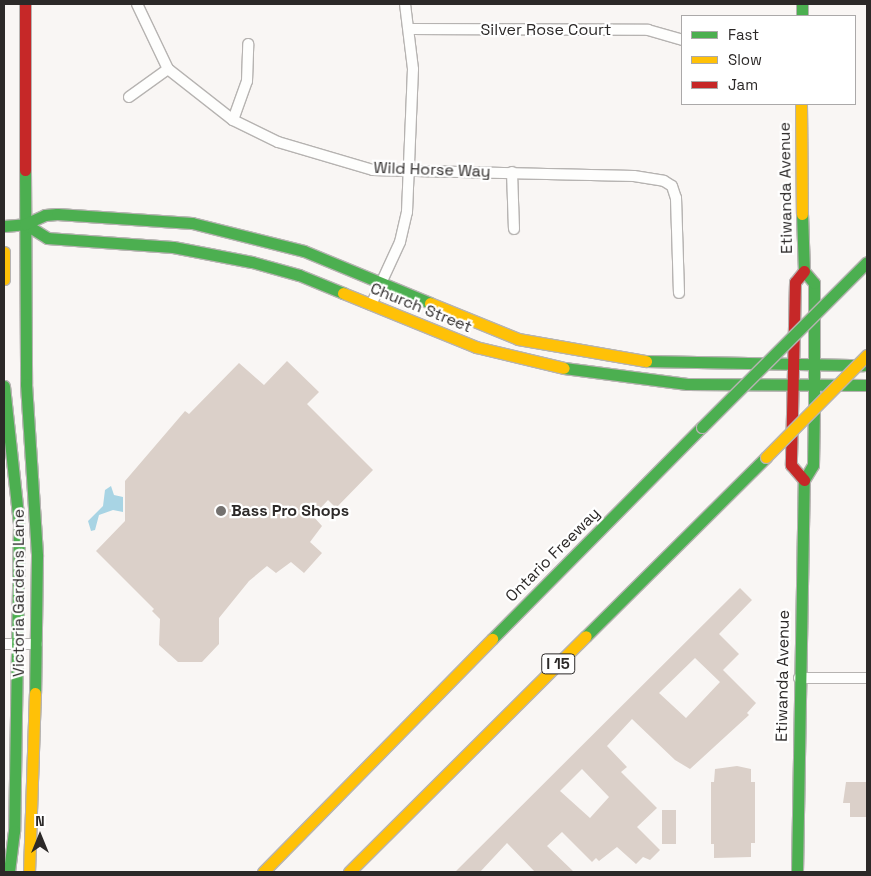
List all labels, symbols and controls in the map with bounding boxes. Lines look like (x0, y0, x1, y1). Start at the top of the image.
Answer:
legend (681, 15, 856, 105)
street label: Silver Rose Court (481, 20, 611, 40)
text: Fast (728, 25, 759, 44)
text: Slow (728, 50, 762, 69)
text: Jam (728, 75, 758, 94)
street label: Etiwanda Avenue (775, 122, 797, 254)
street label: Wild Horse Way (373, 158, 491, 182)
street label: Church Street (367, 279, 475, 337)
place label: Bass Pro Shops (231, 501, 349, 521)
street label: Ontario Freeway (502, 504, 604, 606)
marker: Bass Pro Shops (215, 505, 227, 517)
street label: Victoria Gardens Lane (9, 509, 29, 677)
street label: Etiwanda Avenue (772, 610, 794, 742)
road number: I 15 (540, 652, 576, 676)
north arrow (15, 811, 65, 861)
text: N (35, 812, 45, 830)

